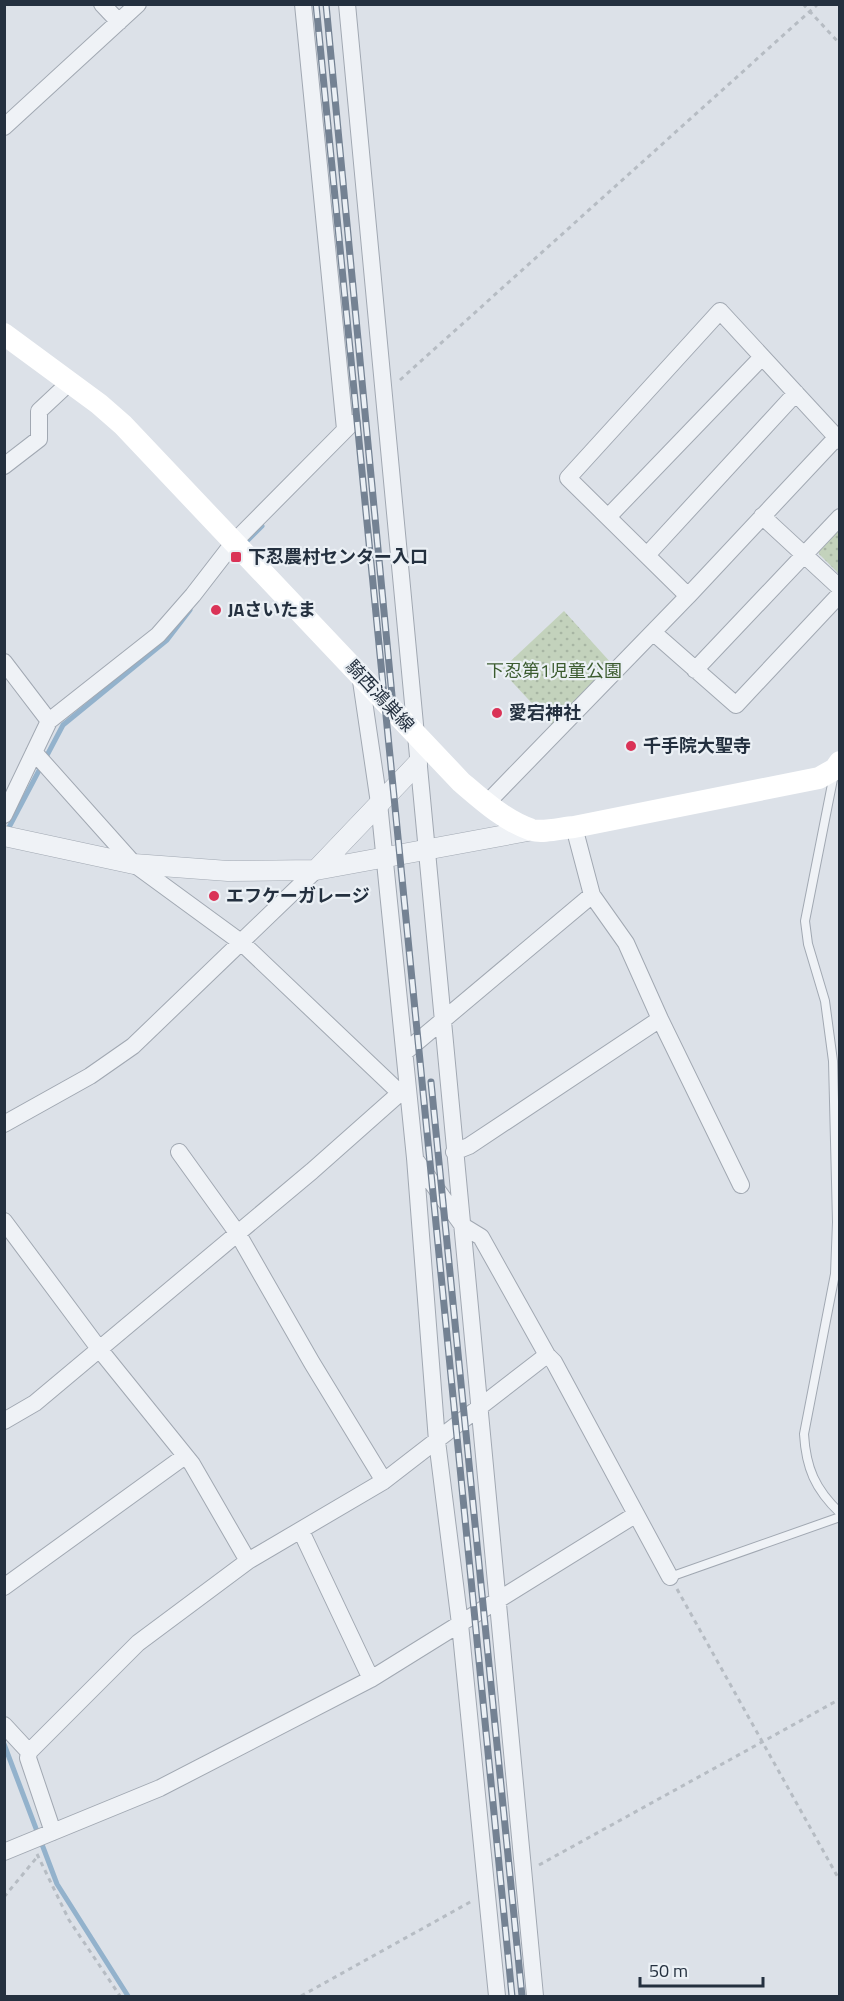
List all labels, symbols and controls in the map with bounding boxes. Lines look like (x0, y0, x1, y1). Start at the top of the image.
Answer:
place label: 下忍農村センター入口 (248, 543, 428, 570)
marker: 下忍農村センター入口 (229, 550, 243, 564)
place label: JAさいたま (228, 596, 316, 623)
marker: JAさいたま (209, 603, 223, 617)
street label: 騎西鴻巣線 (340, 654, 421, 738)
park label: 下忍第1児童公園 (486, 657, 622, 684)
place label: 愛宕神社 (509, 699, 581, 726)
marker: 愛宕神社 (490, 706, 504, 720)
place label: 千手院大聖寺 (643, 732, 751, 759)
marker: 千手院大聖寺 (624, 739, 638, 753)
place label: エフケーガレージ (226, 882, 370, 909)
marker: エフケーガレージ (207, 889, 221, 903)
scale bar (640, 1950, 763, 1988)
text: 50 m (649, 1957, 688, 1984)

